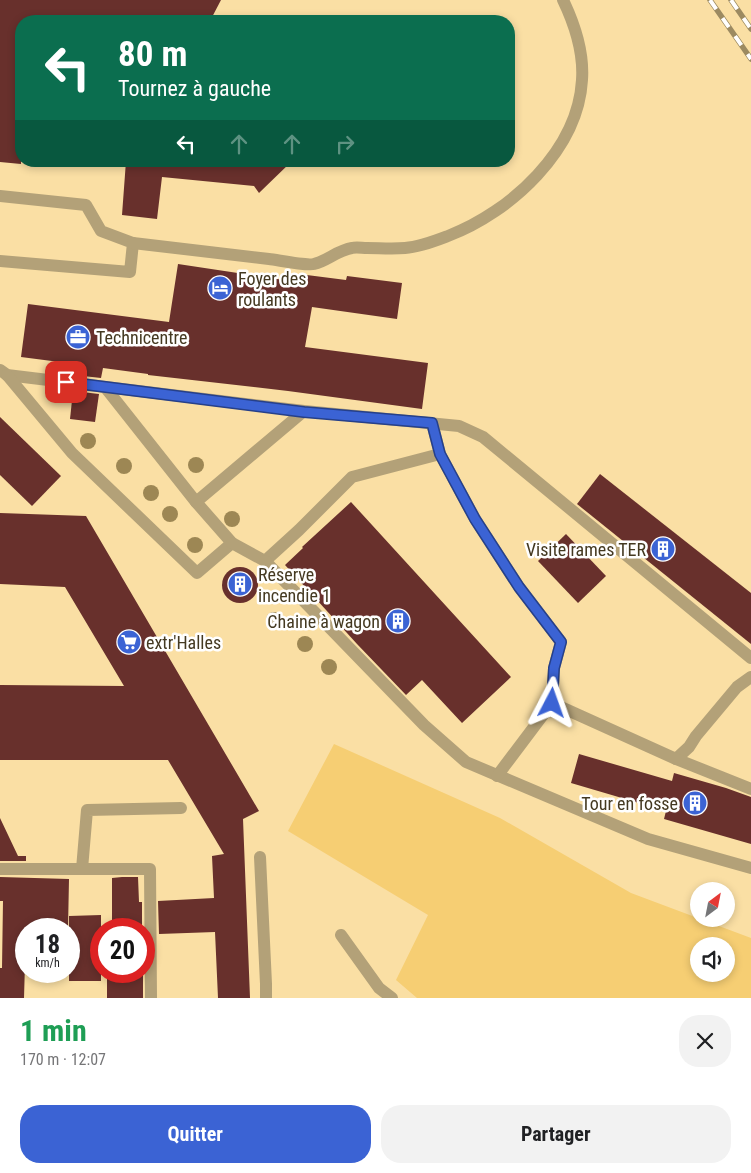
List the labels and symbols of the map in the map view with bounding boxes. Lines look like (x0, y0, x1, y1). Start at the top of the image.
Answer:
place label: Foyer des roulants (238, 268, 306, 310)
hotel icon: Foyer des roulants (207, 275, 233, 301)
office icon: Technicentre (65, 324, 91, 350)
place label: Technicentre (96, 327, 187, 348)
pin (45, 361, 87, 403)
building icon: Visite rames TER (650, 536, 676, 562)
place label: Visite rames TER (526, 539, 646, 560)
place label: Réserve incendie 1 (258, 564, 331, 606)
building icon: Réserve incendie 1 (227, 571, 253, 597)
building icon: Chaine à wagon (385, 608, 411, 634)
place label: Chaine à wagon (267, 611, 380, 632)
supermarket icon: extr'Halles (116, 629, 142, 655)
place label: extr'Halles (146, 632, 221, 653)
position arrow (525, 676, 577, 728)
building icon: Tour en fosse (682, 790, 708, 816)
place label: Tour en fosse (581, 793, 678, 814)
north arrow (690, 882, 735, 928)
speed limit sign: 20 (90, 918, 155, 983)

